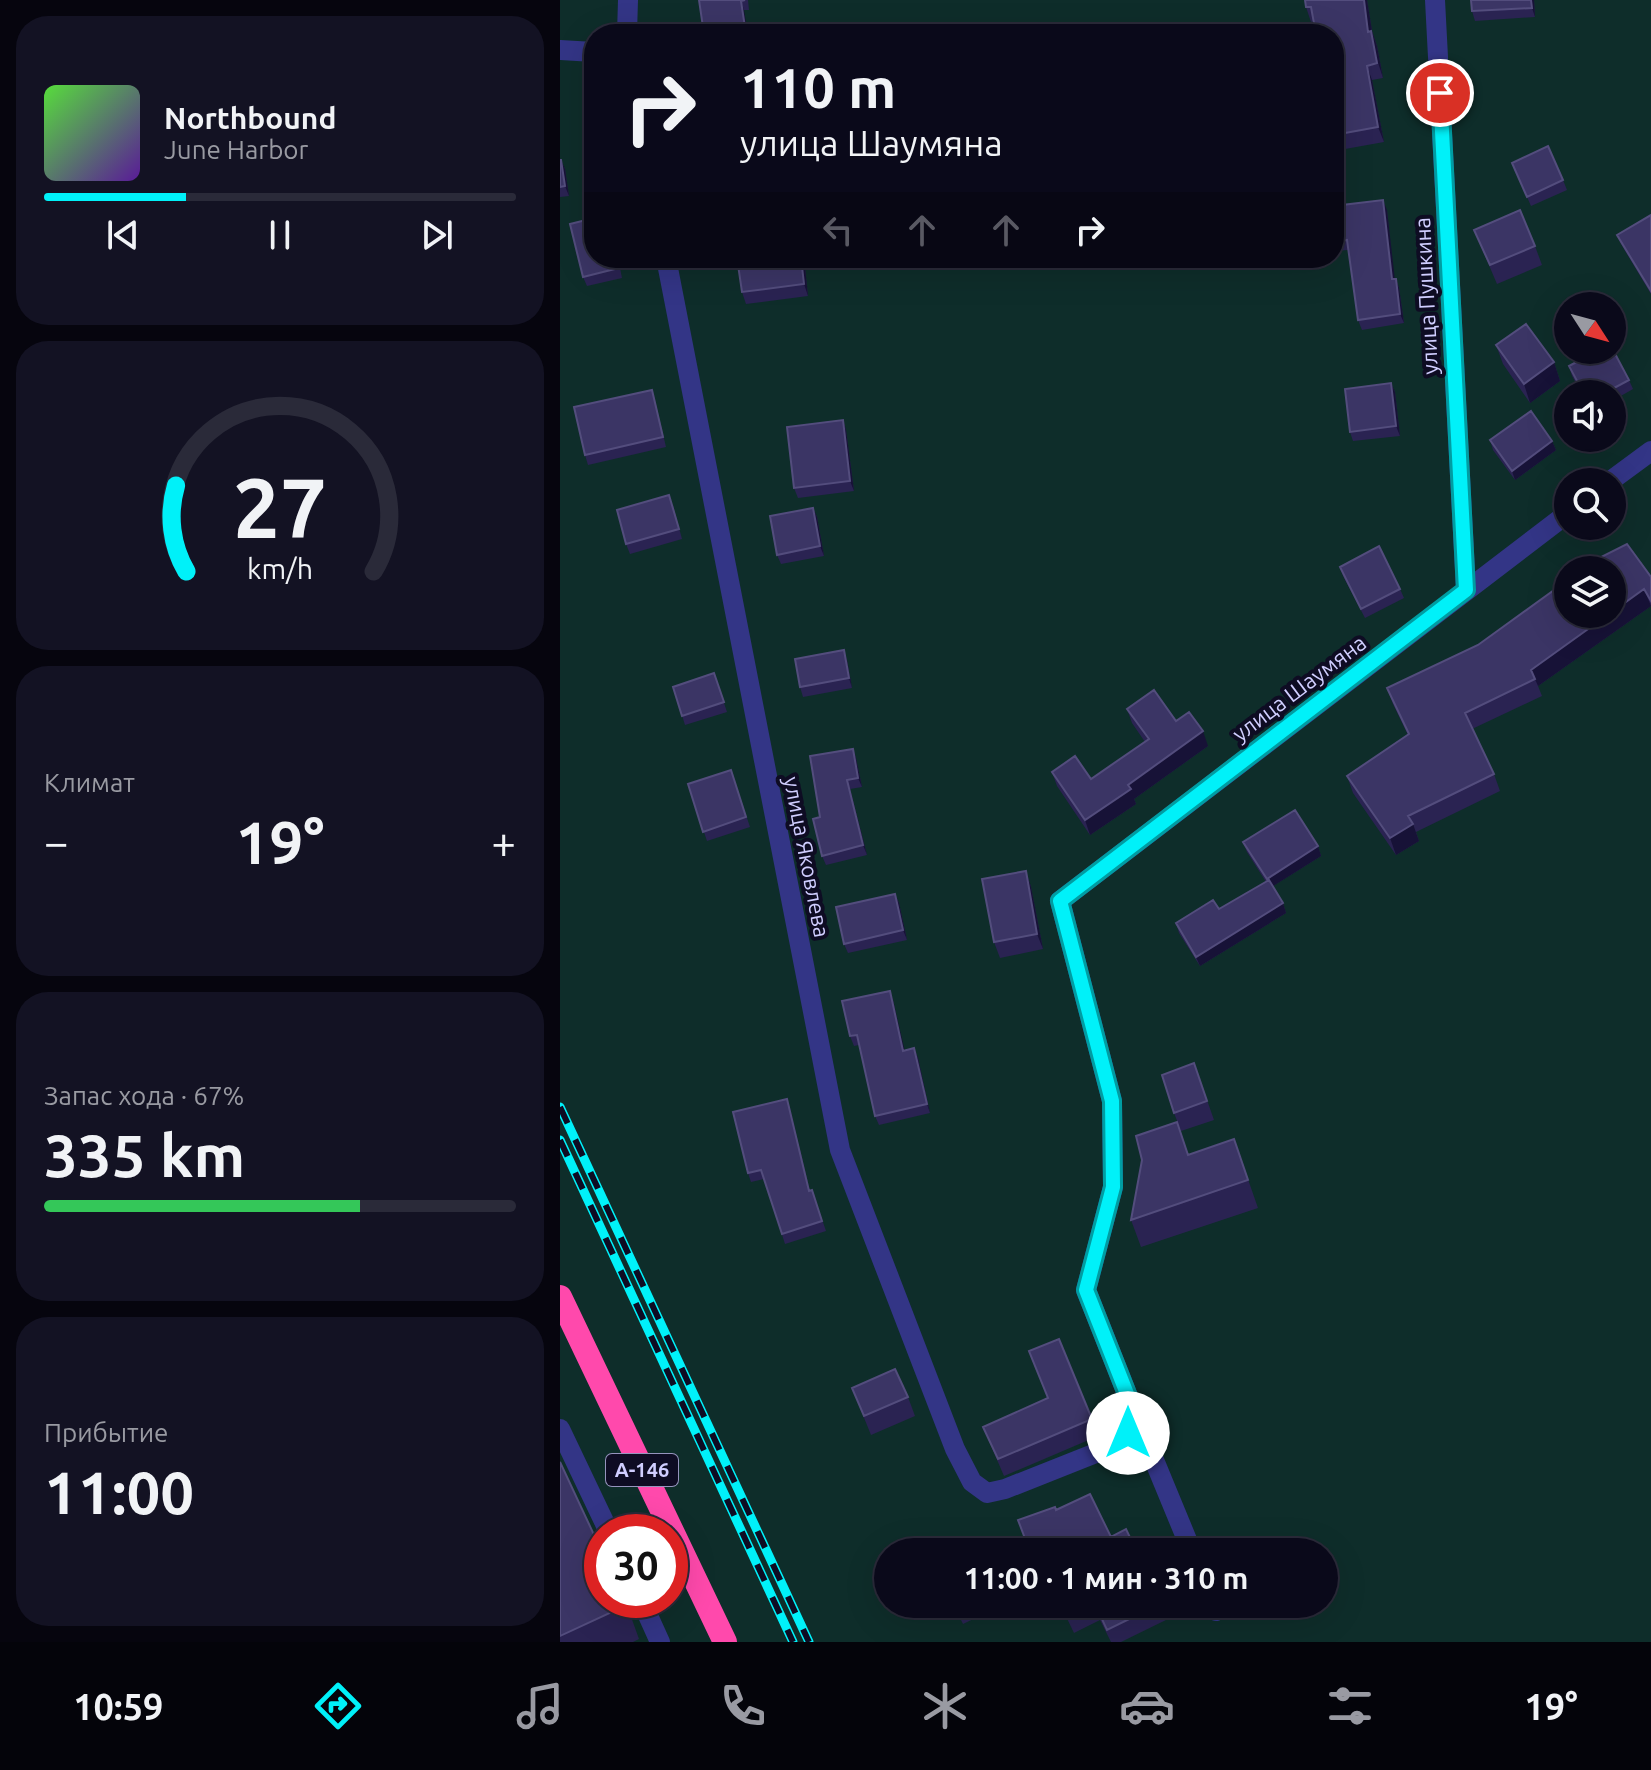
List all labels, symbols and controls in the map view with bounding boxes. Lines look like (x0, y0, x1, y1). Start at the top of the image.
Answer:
icon: right (608, 56, 712, 160)
text: 110 m (740, 56, 896, 119)
pin (1406, 59, 1474, 127)
icon: arrive (1418, 71, 1462, 115)
text: Northbound (164, 101, 336, 135)
text: улица Шаумяна (740, 122, 1003, 163)
text: June Harbor (164, 135, 308, 164)
icon: left (816, 208, 860, 252)
icon: ahead (900, 208, 944, 252)
icon: ahead (984, 208, 1028, 252)
icon: right (1068, 208, 1112, 252)
icon: previous (101, 213, 145, 257)
icon: pause (258, 213, 302, 257)
icon: next (415, 213, 459, 257)
street label: улица Пушкина (1409, 217, 1442, 375)
north arrow (1554, 292, 1626, 364)
map controls (1554, 292, 1626, 628)
button: sound (1554, 380, 1626, 452)
text: 27 (233, 459, 327, 553)
button: search (1554, 468, 1626, 540)
text: km/h (247, 552, 313, 584)
button: layers (1554, 556, 1626, 628)
street label: улица Шаумяна (1227, 629, 1370, 746)
text: Климат (44, 768, 135, 797)
street label: улица Яковлева (780, 774, 835, 939)
text: 19° (236, 808, 324, 875)
text: − (44, 817, 69, 866)
text: + (491, 817, 516, 866)
text: Запас хода · 67% (44, 1081, 244, 1110)
text: 335 km (44, 1121, 245, 1188)
position arrow (1086, 1391, 1170, 1475)
text: Прибытие (44, 1418, 168, 1447)
road number: А-146 (606, 1454, 678, 1486)
text: 11:00 (44, 1458, 194, 1525)
speed limit sign: 30 (584, 1514, 688, 1618)
text: 11:00 · 1 мин · 310 m (964, 1561, 1248, 1595)
icon: directions (310, 1678, 366, 1734)
icon: music (512, 1678, 568, 1734)
icon: phone (715, 1678, 771, 1734)
icon: climate (917, 1678, 973, 1734)
icon: car (1119, 1678, 1175, 1734)
icon: filters (1322, 1678, 1378, 1734)
text: 10:59 (73, 1686, 163, 1727)
text: 19° (1524, 1686, 1578, 1727)

